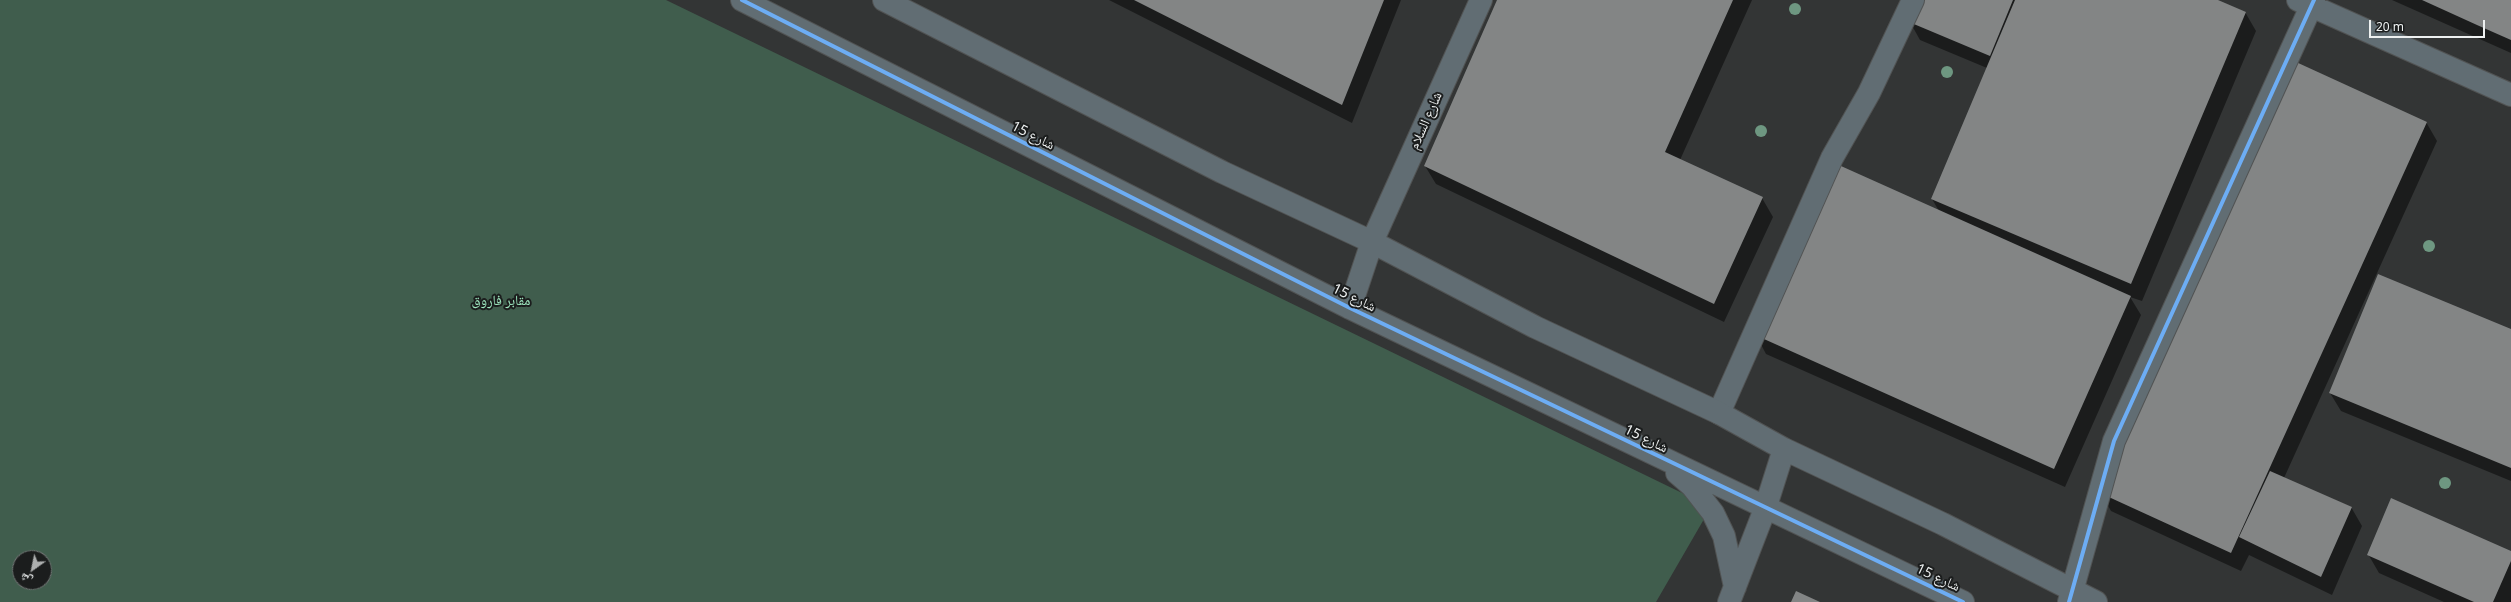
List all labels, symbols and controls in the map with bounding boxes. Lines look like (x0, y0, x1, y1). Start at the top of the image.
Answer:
scale bar (2371, 12, 2487, 38)
text: 20 m (2376, 18, 2404, 35)
street label: شارع السلام (1406, 90, 1446, 152)
street label: شارع 15 (1009, 118, 1057, 154)
street label: شارع 15 (1330, 280, 1378, 316)
park label: مقابر فاروق (472, 293, 530, 309)
street label: شارع 15 (1622, 421, 1670, 457)
north arrow (12, 550, 52, 590)
street label: شارع 15 (1913, 561, 1963, 595)
text: ش (17, 570, 35, 589)

